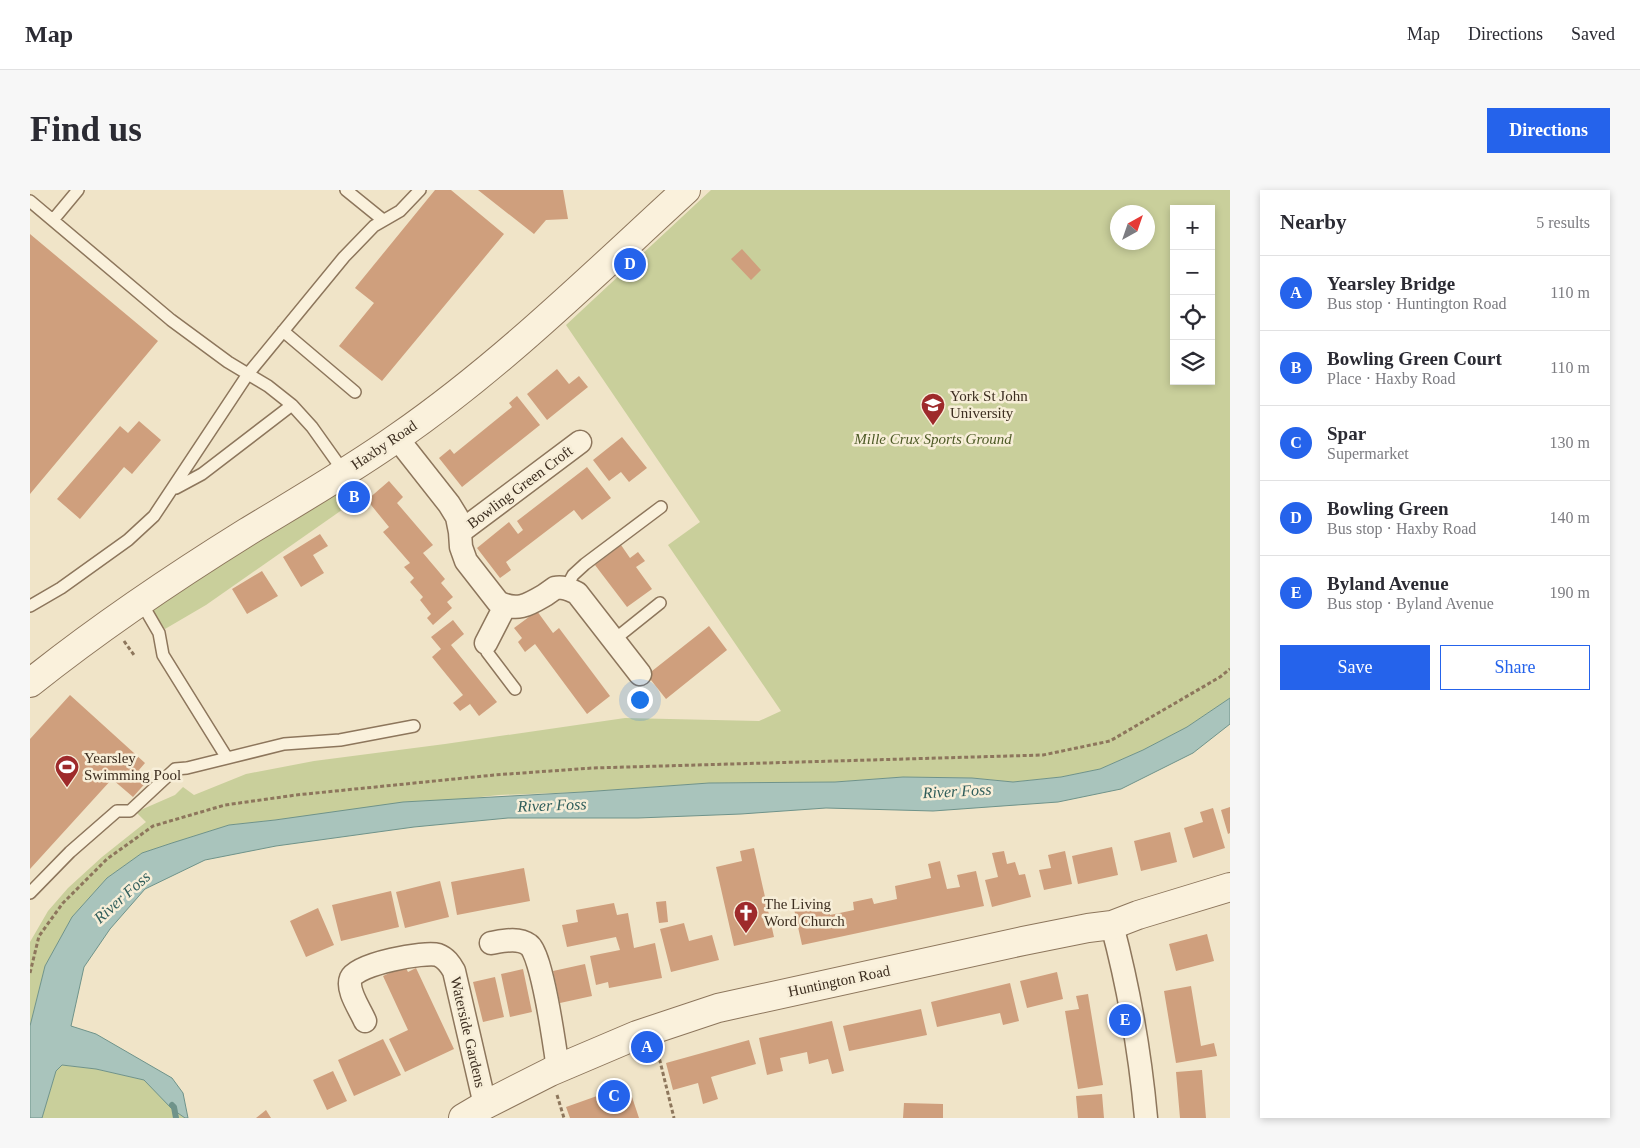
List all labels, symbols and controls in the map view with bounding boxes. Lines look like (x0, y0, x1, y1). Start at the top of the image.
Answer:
text: Map (25, 21, 73, 47)
text: Map (1407, 24, 1440, 44)
text: Directions (1468, 24, 1543, 44)
text: Saved (1571, 24, 1615, 44)
button: Directions (1487, 108, 1610, 153)
text: Find us (30, 110, 142, 149)
north arrow (1110, 205, 1155, 250)
map controls (1170, 205, 1215, 385)
button: + (1170, 205, 1215, 250)
text: Nearby (1280, 210, 1347, 234)
text: 5 results (1536, 214, 1590, 231)
pin: D (614, 245, 646, 283)
button: − (1170, 250, 1215, 295)
text: Yearsley Bridge (1327, 273, 1455, 294)
text: A (1290, 284, 1302, 301)
text: 110 m (1550, 284, 1590, 301)
button: locate (1170, 295, 1215, 340)
text: Bus stop · Huntington Road (1327, 295, 1507, 312)
button: layers (1170, 340, 1215, 385)
text: Bowling Green Court (1327, 348, 1502, 369)
text: B (1291, 359, 1301, 376)
text: 110 m (1550, 359, 1590, 376)
text: Place · Haxby Road (1327, 370, 1455, 387)
place label: York St John University (950, 388, 1028, 421)
school or university icon: York St John University (920, 392, 946, 426)
street label: Haxby Road (348, 417, 420, 473)
text: Spar (1327, 423, 1366, 444)
park label: Mille Crux Sports Ground (853, 431, 1012, 447)
text: C (1290, 434, 1302, 451)
text: 130 m (1550, 434, 1590, 451)
street label: Bowling Green Croft (464, 442, 576, 532)
text: Supermarket (1327, 445, 1409, 462)
pin: B (338, 478, 370, 516)
text: Bowling Green (1327, 498, 1449, 519)
text: D (1290, 509, 1302, 526)
text: 140 m (1550, 509, 1590, 526)
text: Bus stop · Haxby Road (1327, 520, 1476, 537)
text: Byland Avenue (1327, 573, 1449, 594)
text: E (1291, 584, 1301, 601)
text: 190 m (1550, 584, 1590, 601)
text: Bus stop · Byland Avenue (1327, 595, 1494, 612)
button: Save (1280, 645, 1430, 690)
button: Share (1440, 645, 1590, 690)
your location (627, 687, 653, 713)
place label: Yearsley Swimming Pool (84, 750, 181, 783)
sports icon: Yearsley Swimming Pool (54, 754, 80, 788)
water label: River Foss (921, 781, 992, 801)
water label: River Foss (516, 795, 587, 815)
water label: River Foss (90, 868, 153, 927)
place label: The Living Word Church (764, 896, 845, 929)
church icon: The Living Word Church (733, 900, 759, 934)
street label: Huntington Road (787, 962, 892, 1000)
street label: Waterside Gardens (447, 975, 489, 1089)
pin: E (1109, 1001, 1141, 1039)
pin: A (631, 1028, 663, 1066)
pin: C (598, 1077, 630, 1115)

